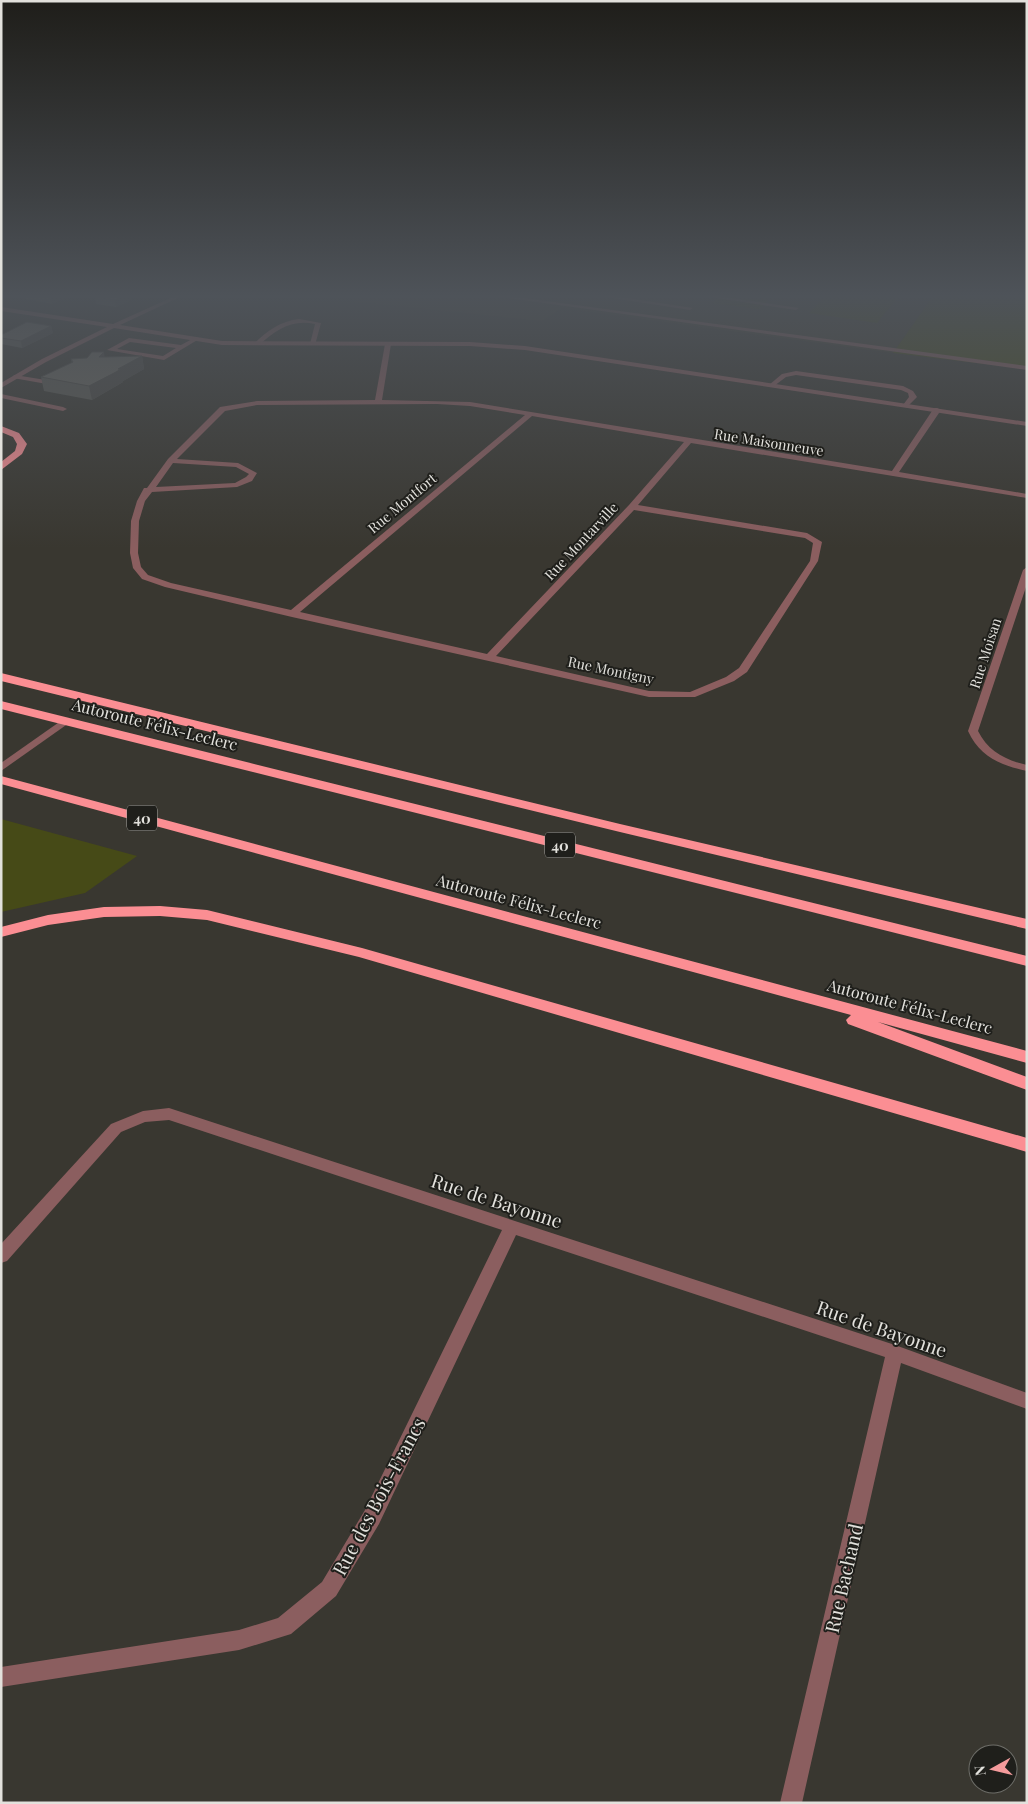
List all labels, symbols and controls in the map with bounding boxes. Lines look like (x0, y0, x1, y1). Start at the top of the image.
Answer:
street label: Rue Maisonneuve (713, 424, 825, 460)
street label: Rue Montfort (364, 468, 441, 537)
street label: Rue Montarville (540, 498, 622, 584)
street label: Rue Moisan (965, 615, 1006, 691)
street label: Rue Montigny (566, 652, 656, 688)
street label: Autoroute Félix-Leclerc (69, 693, 240, 755)
road number: 40 (127, 806, 157, 830)
road number: 40 (545, 832, 575, 858)
street label: Autoroute Félix-Leclerc (433, 869, 604, 933)
street label: Autoroute Félix-Leclerc (824, 974, 995, 1038)
street label: Rue de Bayonne (428, 1167, 566, 1233)
street label: Rue de Bayonne (813, 1294, 951, 1362)
street label: Rue des Bois-Francs (325, 1413, 431, 1579)
street label: Rue Bachand (818, 1521, 868, 1635)
north arrow (968, 1744, 1018, 1794)
text: N (970, 1765, 990, 1777)

